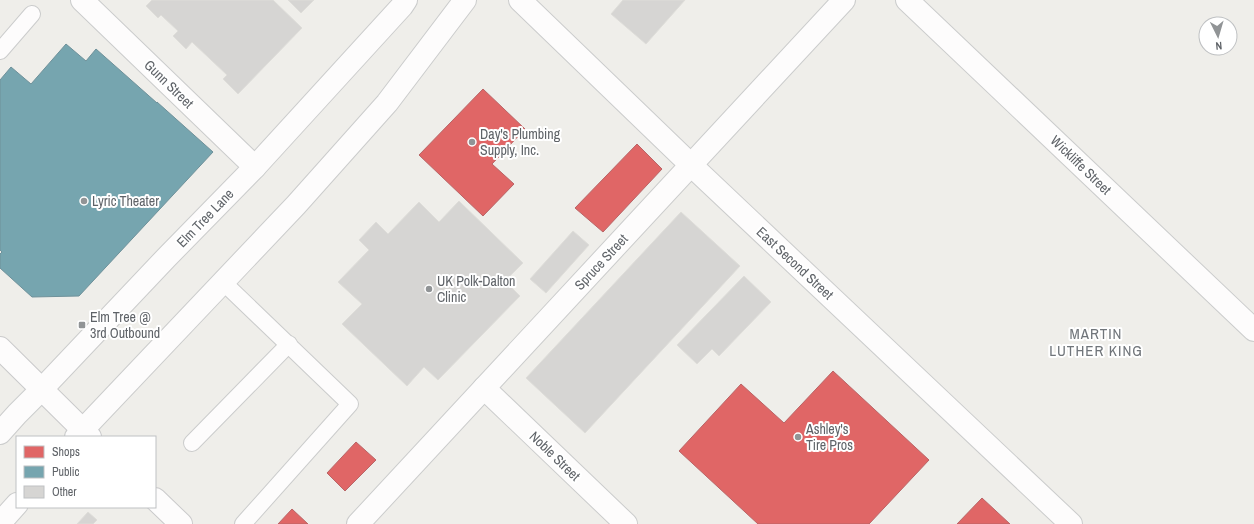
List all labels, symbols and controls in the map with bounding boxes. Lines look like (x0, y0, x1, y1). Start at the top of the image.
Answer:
north arrow (1198, 16, 1238, 56)
text: N (1215, 39, 1223, 53)
street label: Gunn Street (140, 56, 198, 112)
place label: Day's Plumbing Supply, Inc. (480, 125, 561, 159)
street label: Wickliffe Street (1047, 132, 1115, 198)
marker: Day's Plumbing Supply, Inc. (467, 137, 477, 147)
street label: Elm Tree Lane (173, 185, 237, 251)
place label: Lyric Theater (92, 192, 159, 210)
marker: Lyric Theater (79, 196, 89, 206)
street label: East Second Street (753, 223, 837, 303)
street label: Spruce Street (570, 230, 632, 294)
place label: UK Polk-Dalton Clinic (437, 272, 515, 306)
marker: UK Polk-Dalton Clinic (424, 284, 434, 294)
place label: Elm Tree @ 3rd Outbound (90, 308, 160, 342)
marker: Elm Tree @ 3rd Outbound (77, 320, 87, 330)
district label: MARTIN LUTHER KING (1049, 323, 1143, 361)
place label: Ashley's Tire Pros (805, 420, 853, 454)
street label: Noble Street (526, 427, 584, 485)
marker: Ashley's Tire Pros (793, 432, 803, 442)
legend (16, 436, 156, 508)
text: Shops (52, 444, 80, 460)
text: Public (52, 464, 79, 480)
text: Other (52, 484, 77, 500)

